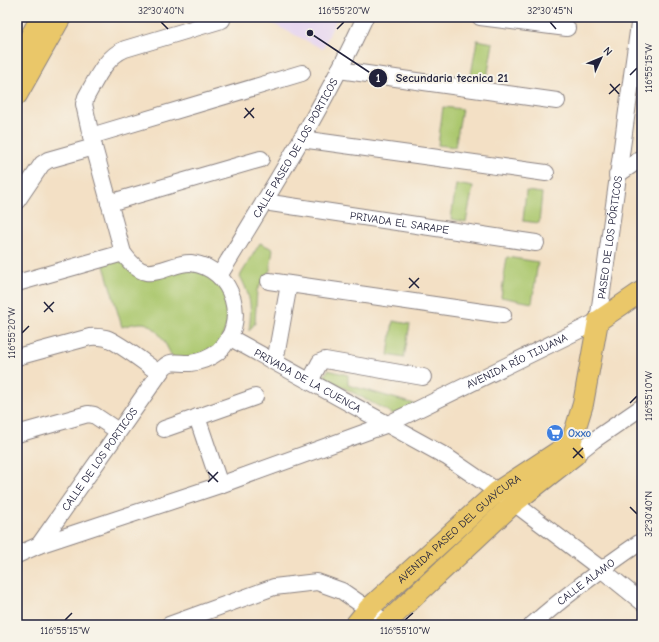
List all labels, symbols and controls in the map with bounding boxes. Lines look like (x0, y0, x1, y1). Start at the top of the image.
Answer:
text: 32°30'40"N (138, 5, 184, 17)
text: 116°55'20"W (318, 5, 370, 17)
text: 32°30'45"N (527, 5, 573, 17)
north arrow (581, 38, 621, 78)
text: 116°55'15"W (643, 43, 655, 93)
text: N (601, 44, 615, 59)
callout: Secundaria tecnica 21 (368, 66, 517, 90)
text: 1 (376, 71, 381, 85)
text: Secundaria tecnica 21 (396, 71, 509, 85)
street label: CALLE PASEO DE LOS PORTICOS (250, 76, 340, 220)
street label: PASEO DE LOS PÓRTICOS (595, 175, 625, 300)
street label: PRIVADA EL SARAPE (349, 209, 450, 236)
text: 116°55'20"W (6, 307, 18, 359)
street label: AVENIDA RÍO TIJUANA (464, 330, 570, 391)
street label: PRIVADA DE LA CUENCA (252, 346, 364, 415)
text: 116°55'10"W (643, 371, 655, 421)
street label: CALLE DE LOS PORTICOS (59, 405, 140, 513)
supermarket icon: Oxxo (545, 423, 565, 443)
place label: Oxxo (568, 427, 592, 440)
street label: AVENIDA PASEO DEL GUAYCURA (394, 471, 524, 586)
text: 32°30'40"N (643, 491, 655, 537)
street label: CALLE ALAMO (554, 556, 617, 608)
text: 116°55'15"W (40, 625, 90, 637)
text: 116°55'10"W (380, 625, 430, 637)

